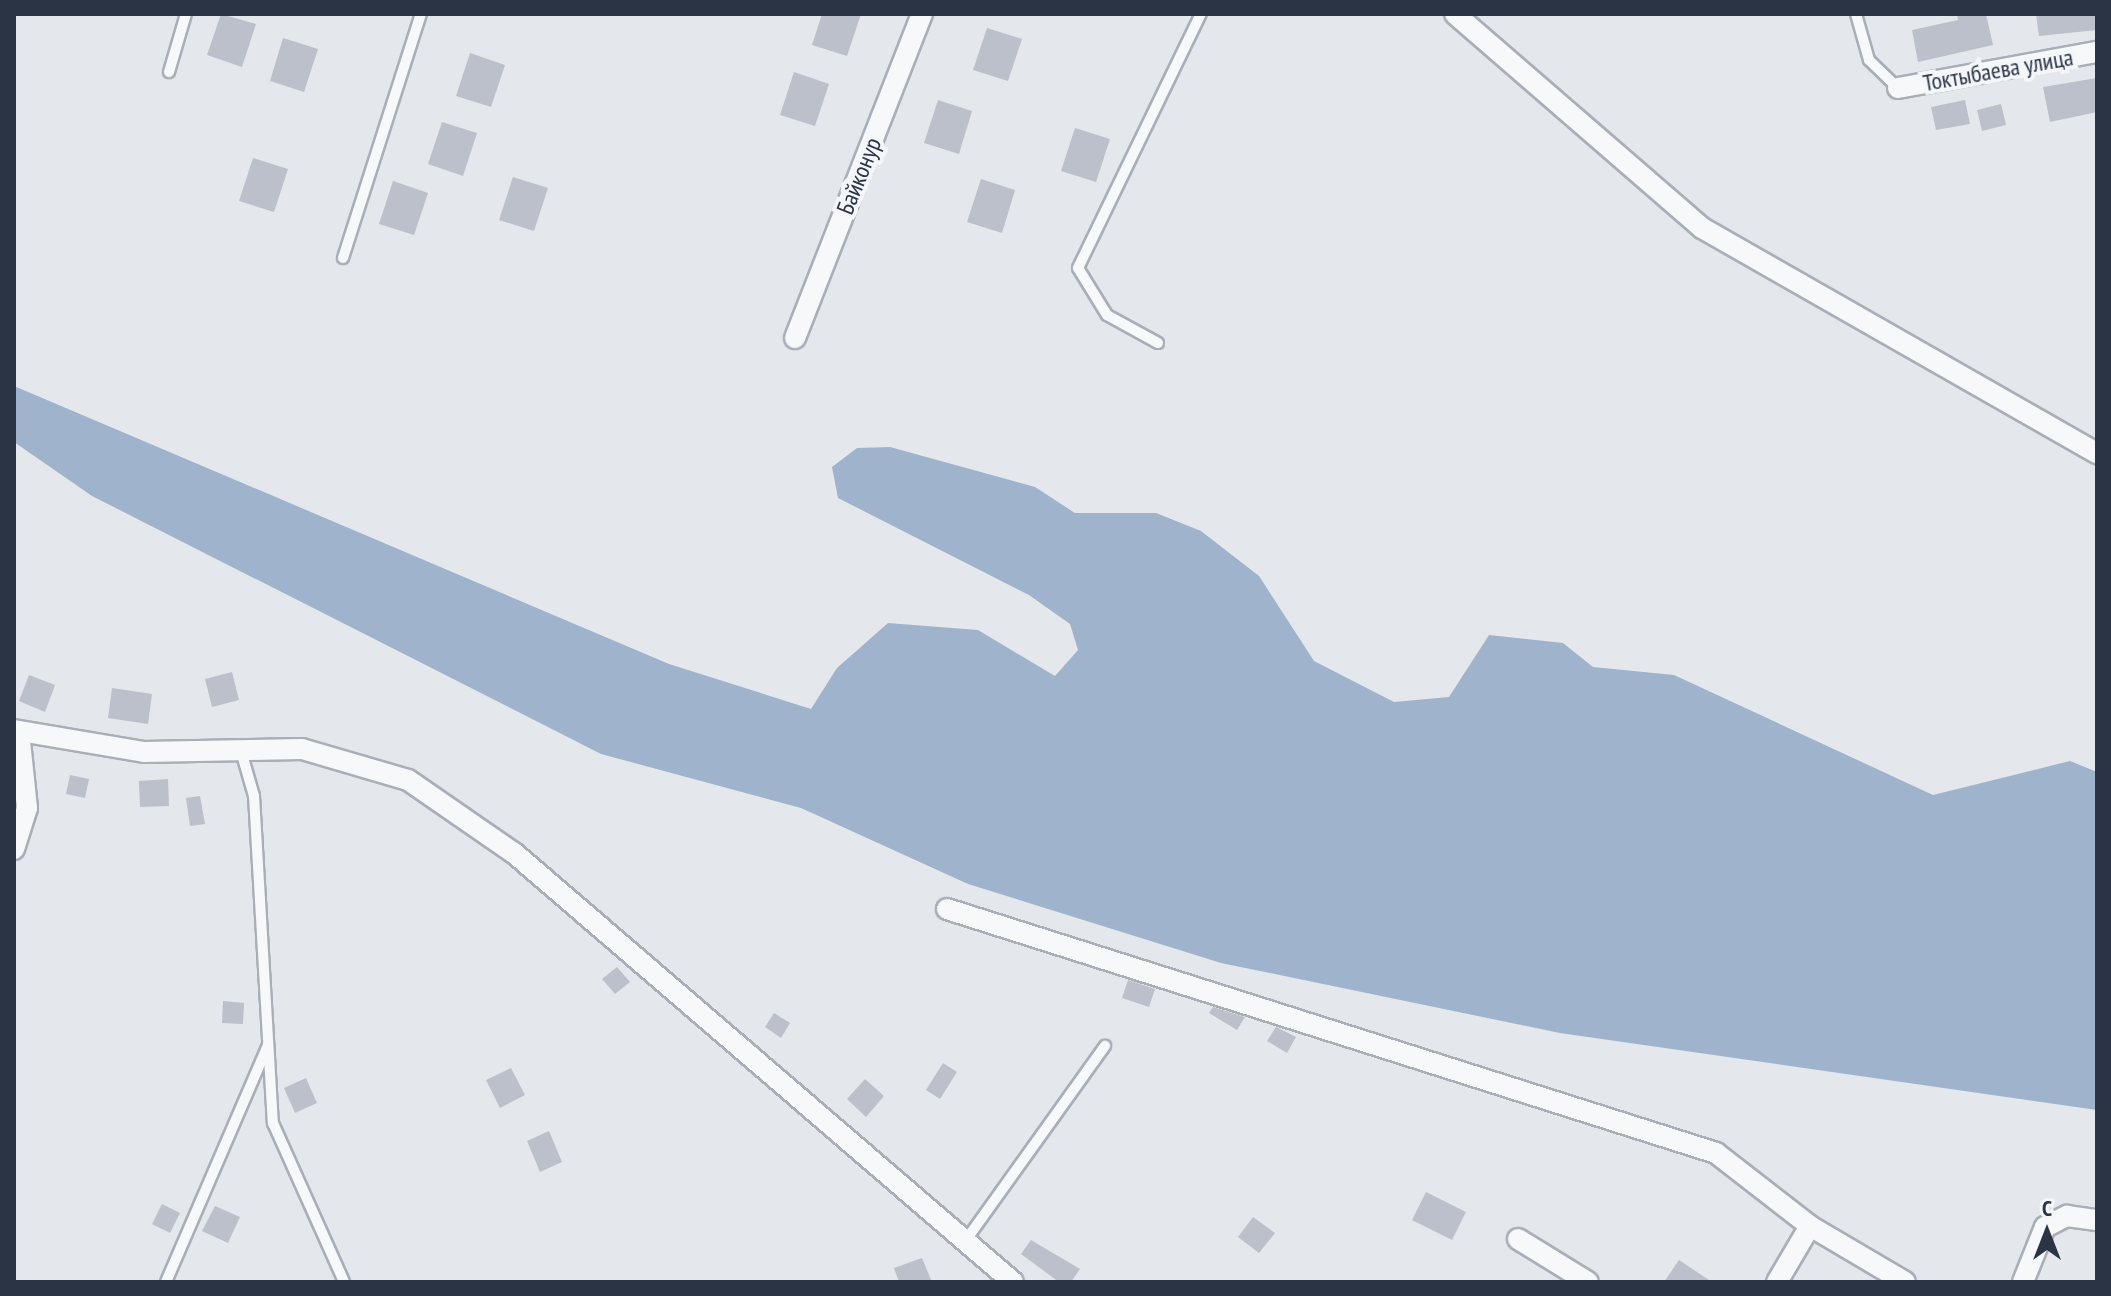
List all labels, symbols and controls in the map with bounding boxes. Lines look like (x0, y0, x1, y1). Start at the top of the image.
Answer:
street label: Токтыбаева улица (1921, 43, 2075, 97)
street label: Байконур (831, 133, 887, 219)
north arrow (2007, 1192, 2087, 1272)
text: С (2042, 1194, 2052, 1222)

